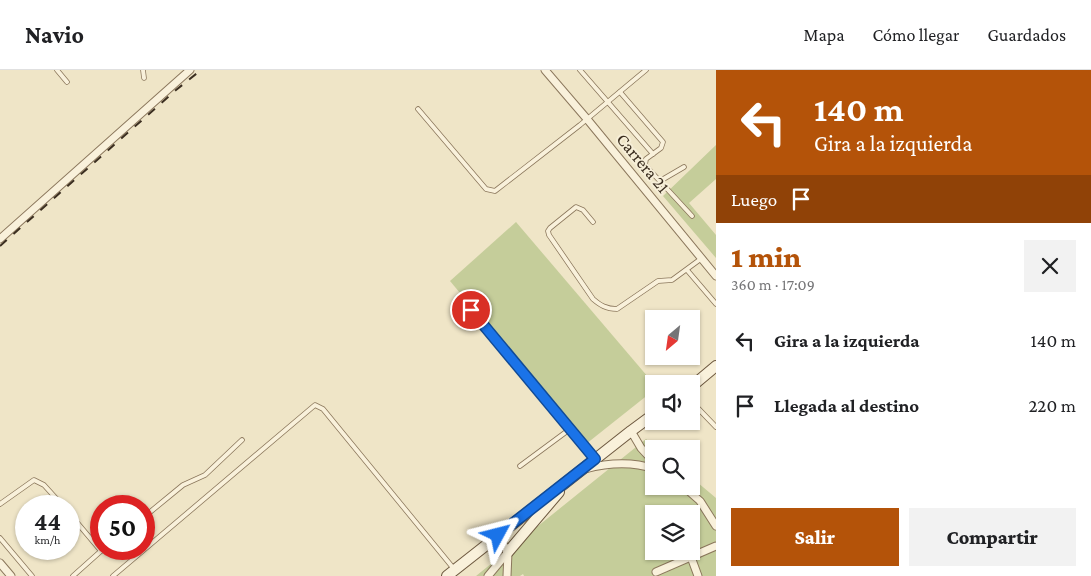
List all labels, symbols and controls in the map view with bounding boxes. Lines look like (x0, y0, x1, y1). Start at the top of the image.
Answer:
text: Navio (25, 21, 84, 48)
text: Mapa (803, 25, 844, 45)
text: Cómo llegar (872, 25, 959, 45)
text: Guardados (987, 25, 1066, 45)
icon: left (731, 90, 796, 155)
text: 140 m (814, 90, 904, 129)
street label: Carrera 21 (612, 129, 674, 197)
text: Gira a la izquierda (814, 131, 972, 156)
icon: arrive (787, 185, 815, 213)
text: Luego (731, 189, 777, 210)
text: 1 min (731, 240, 801, 273)
button: close (1024, 240, 1076, 292)
text: 360 m · 17:09 (731, 276, 815, 293)
pin (450, 289, 492, 331)
icon: arrive (457, 296, 485, 324)
north arrow (645, 310, 700, 365)
map controls (645, 310, 700, 560)
icon: left (731, 327, 759, 355)
text: Gira a la izquierda (774, 330, 920, 351)
text: 140 m (1030, 330, 1076, 351)
button: sound (645, 375, 700, 430)
icon: arrive (731, 392, 759, 420)
text: Llegada al destino (774, 395, 919, 416)
text: 220 m (1028, 395, 1076, 416)
button: search (645, 440, 700, 495)
speed limit sign: 50 (90, 495, 155, 560)
button: layers (645, 505, 700, 560)
text: 44 (34, 508, 61, 535)
position arrow (471, 508, 523, 560)
button: Salir (731, 508, 899, 566)
button: Compartir (909, 508, 1076, 566)
text: km/h (35, 533, 60, 547)

